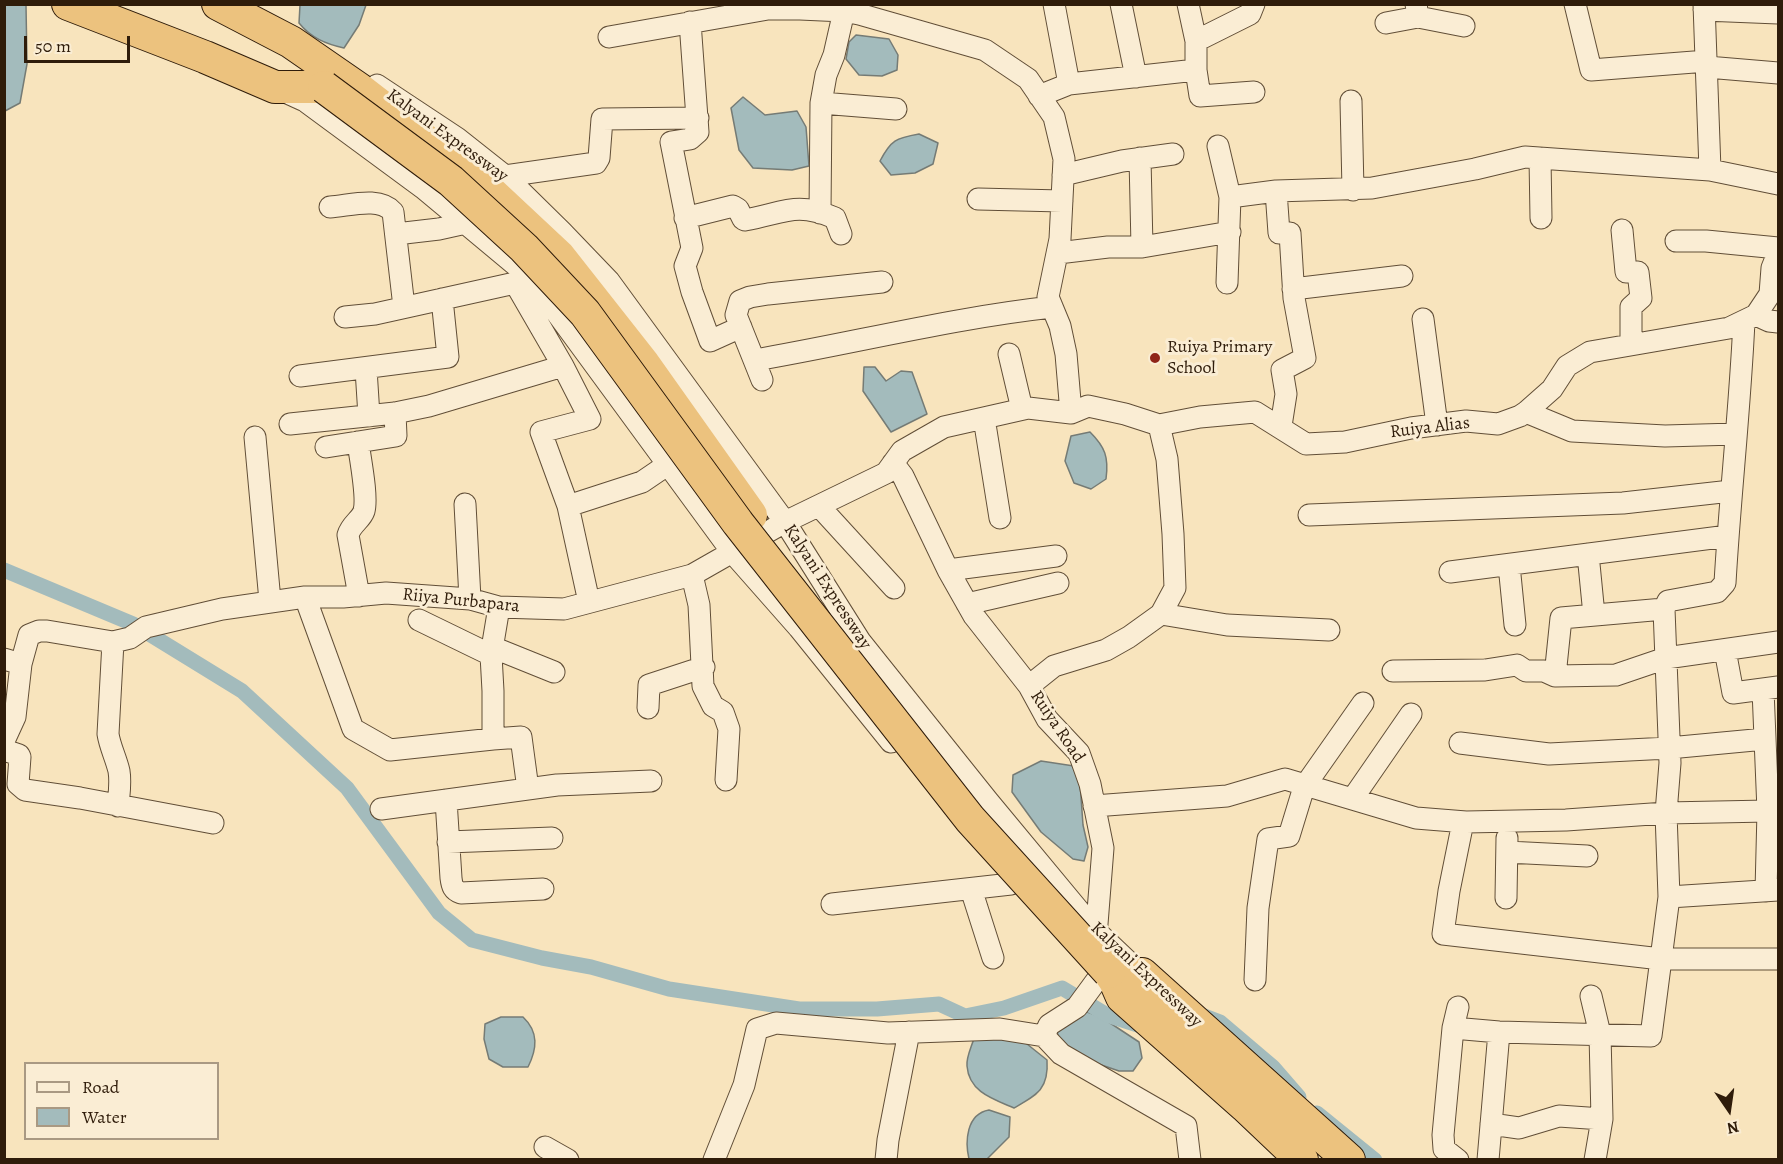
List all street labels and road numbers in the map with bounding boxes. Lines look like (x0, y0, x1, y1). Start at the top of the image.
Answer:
street label: Kalyani Expressway (382, 85, 512, 187)
street label: Ruiya Alias (1389, 412, 1471, 444)
street label: Kalyani Expressway (778, 520, 876, 654)
street label: Riiya Purbapara (401, 584, 521, 618)
street label: Ruiya Road (1025, 687, 1089, 767)
street label: Kalyani Expressway (1086, 918, 1206, 1032)

